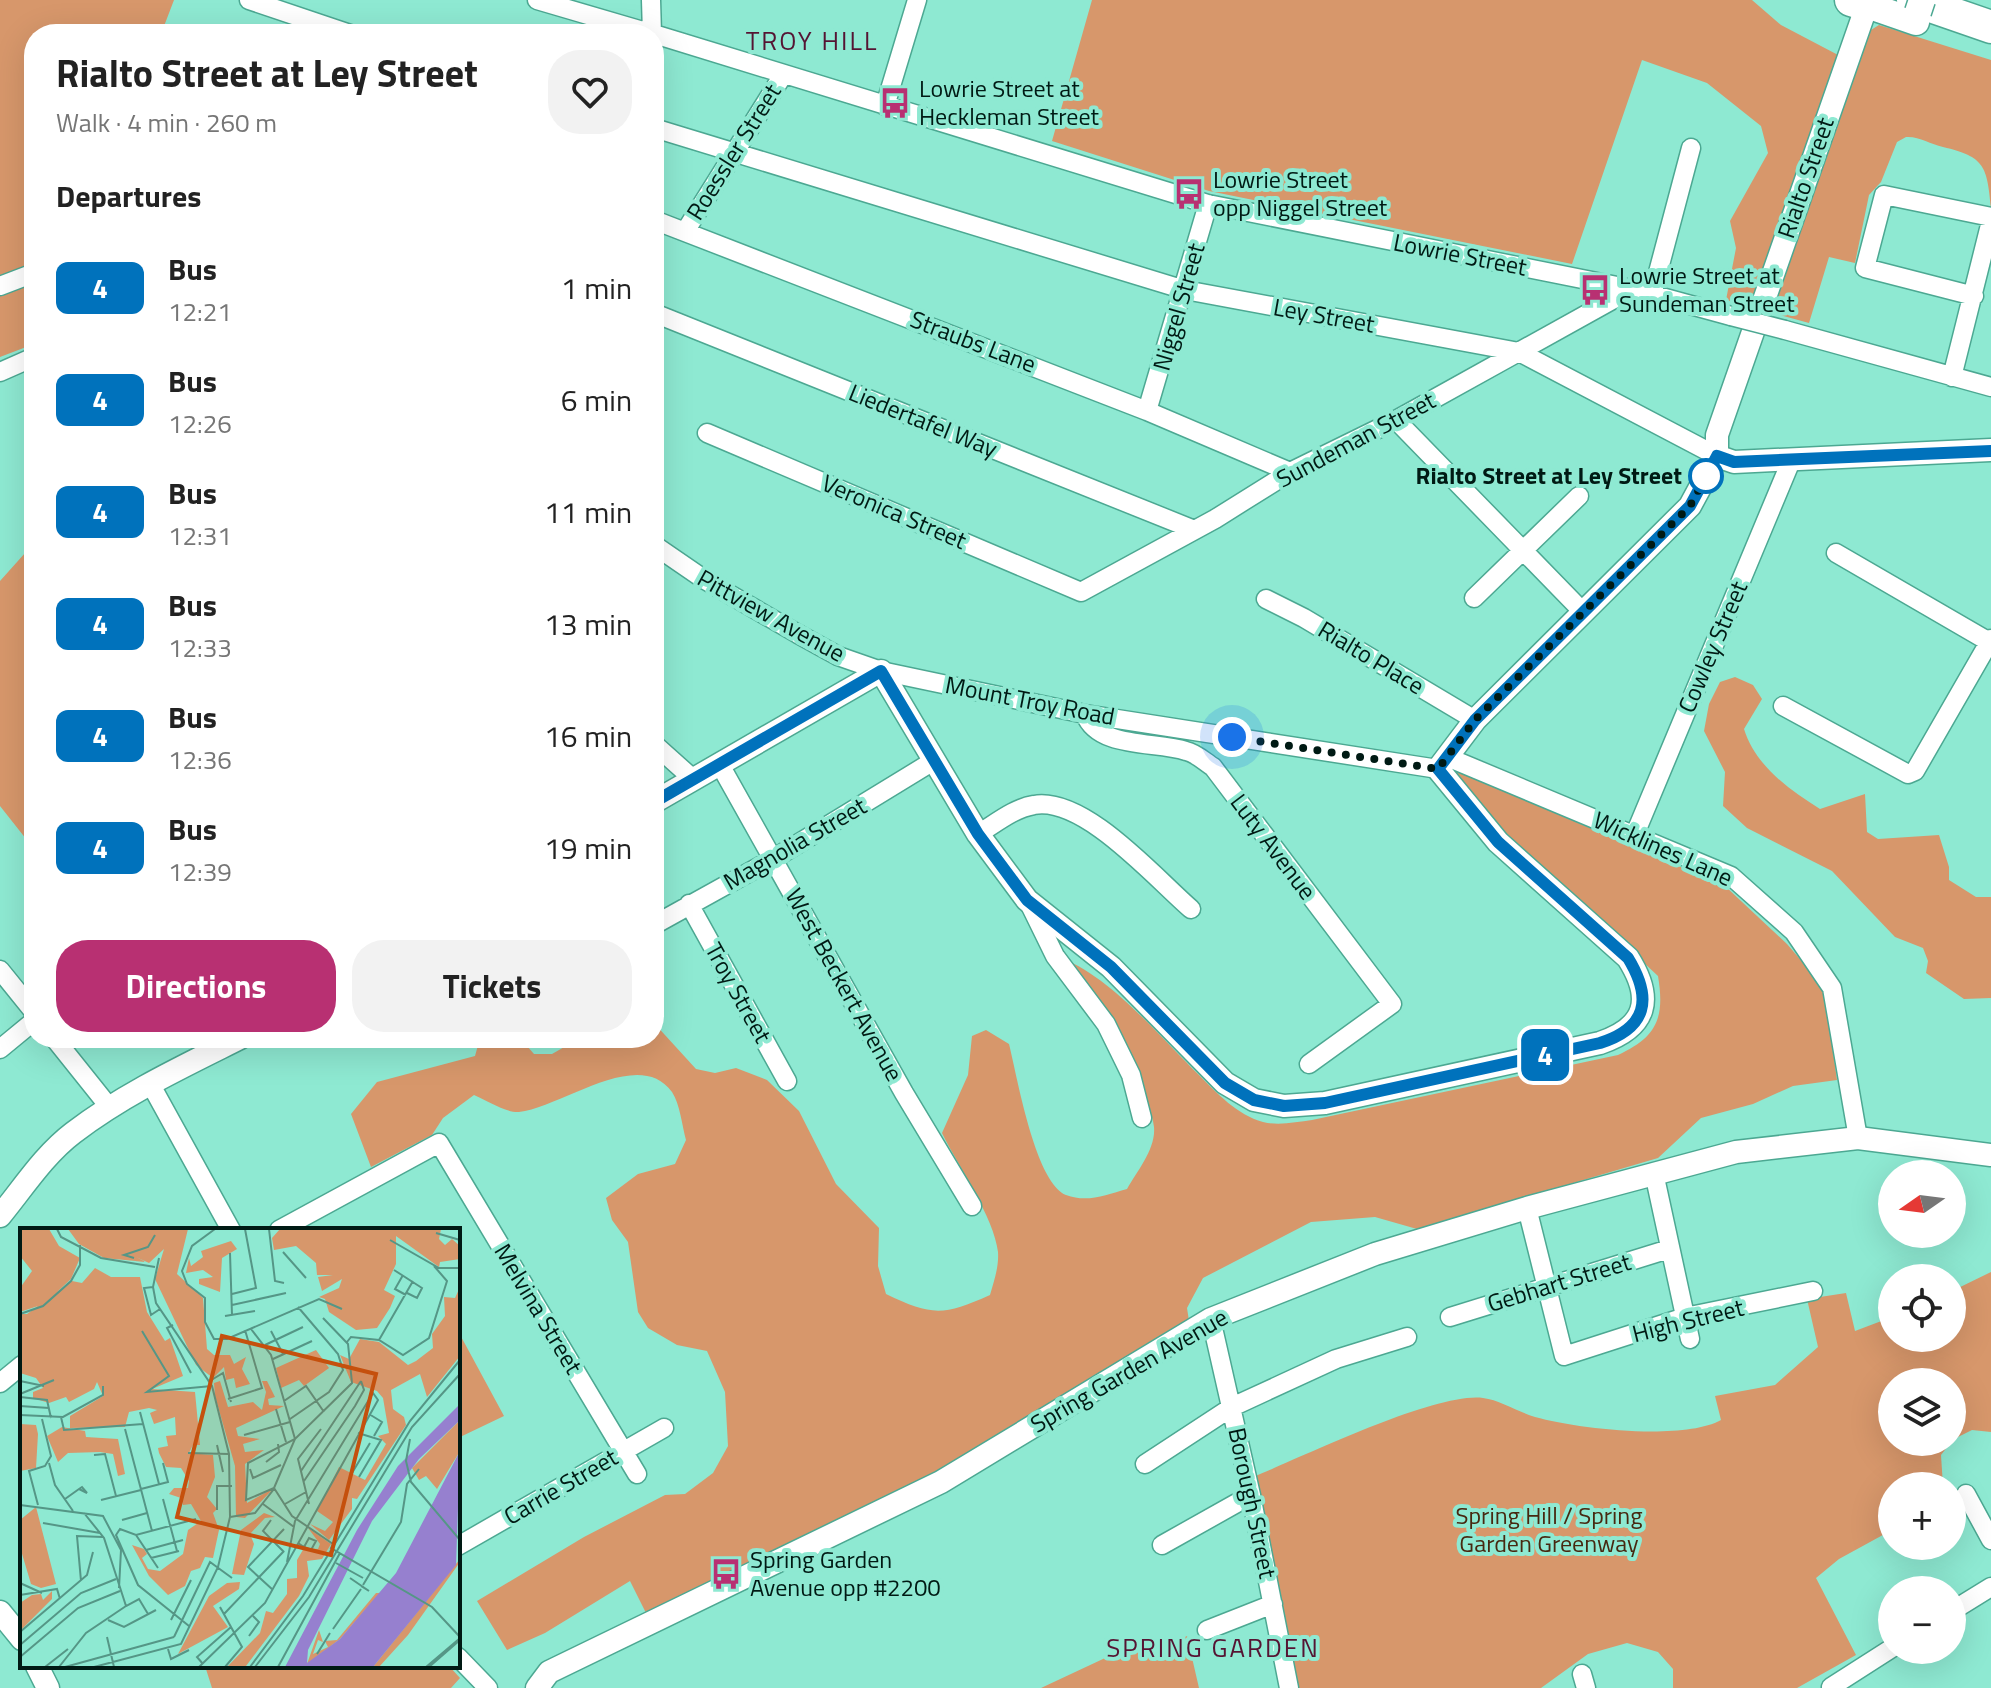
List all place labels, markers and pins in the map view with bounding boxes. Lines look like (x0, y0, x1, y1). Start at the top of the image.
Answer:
place label: Lowrie Street at Heckleman Street (919, 70, 1100, 134)
bus stop icon: Lowrie Street at Heckleman Street (878, 86, 912, 120)
place label: Lowrie Street opp Niggel Street (1213, 161, 1388, 225)
bus stop icon: Lowrie Street opp Niggel Street (1172, 177, 1206, 211)
place label: Lowrie Street at Sundeman Street (1619, 257, 1795, 321)
bus stop icon: Lowrie Street at Sundeman Street (1578, 273, 1612, 307)
place label: Rialto Street at Ley Street (1416, 457, 1682, 493)
marker: Rialto Street at Ley Street (1689, 459, 1723, 493)
place label: Spring Garden Avenue opp #2200 (750, 1541, 941, 1605)
bus stop icon: Spring Garden Avenue opp #2200 (709, 1557, 743, 1591)

